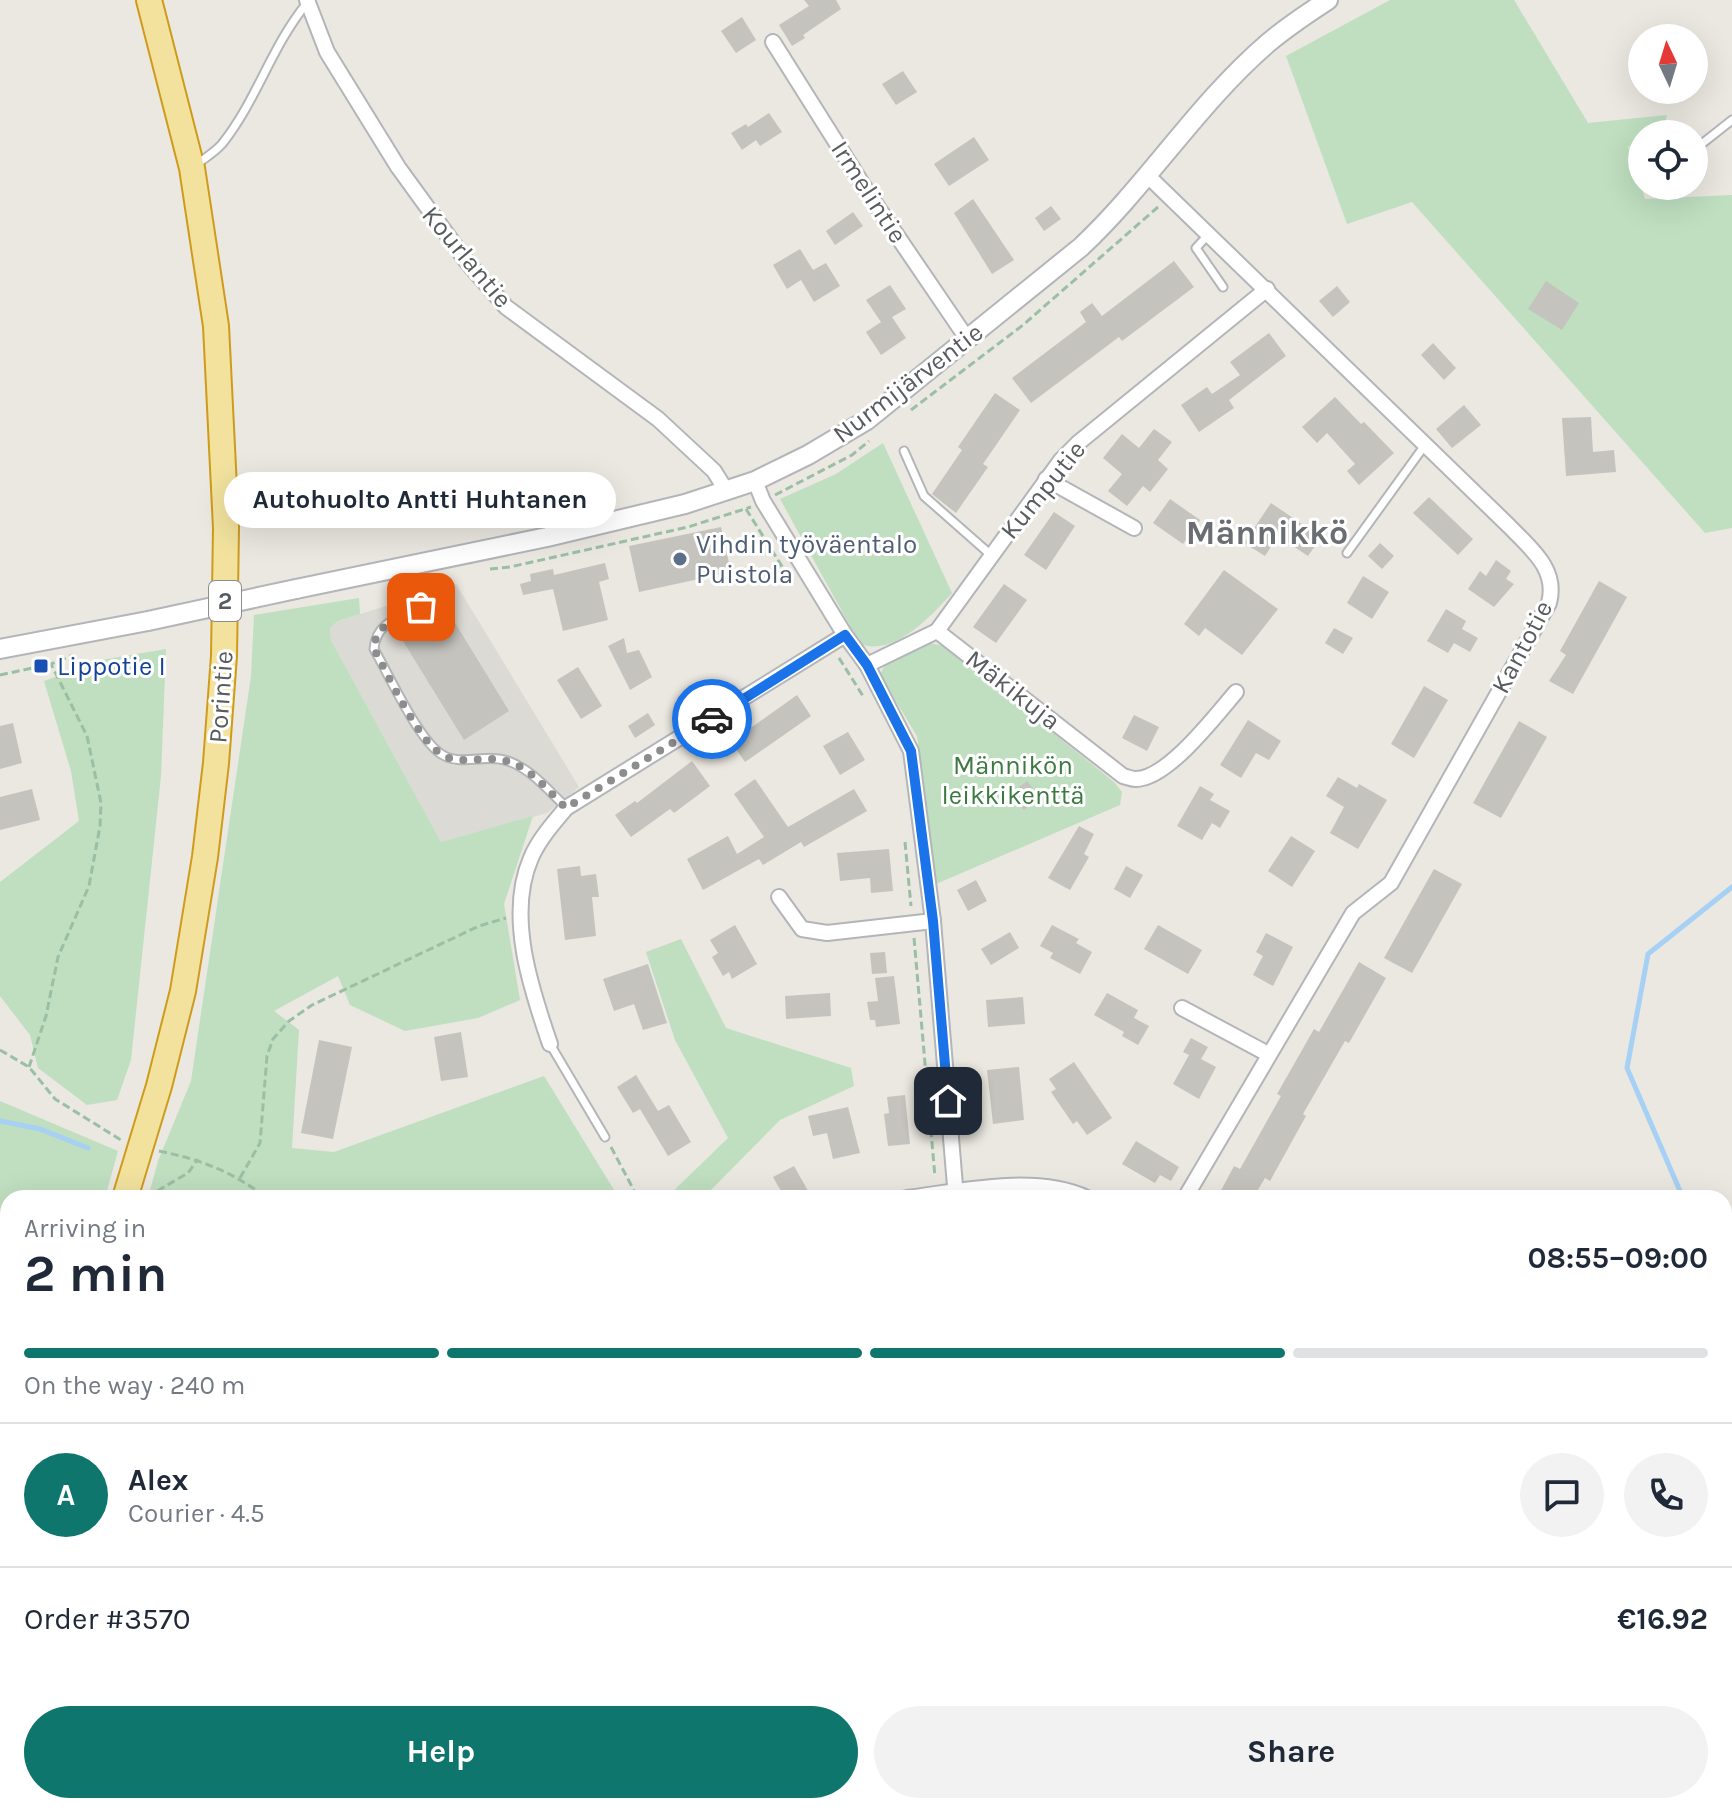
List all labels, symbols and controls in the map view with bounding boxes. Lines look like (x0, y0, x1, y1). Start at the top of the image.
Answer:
north arrow (1628, 24, 1708, 104)
map controls (1628, 24, 1708, 200)
button: locate (1628, 120, 1708, 200)
street label: Irmelintie (824, 135, 914, 249)
street label: Kourlantie (415, 200, 519, 314)
street label: Nurmijärventie (827, 317, 989, 449)
street label: Kumputie (994, 435, 1092, 545)
callout: Autohuolto Antti Huhtanen (225, 471, 617, 527)
text: Autohuolto Antti Huhtanen (253, 484, 587, 515)
district label: Männikkö (1186, 513, 1348, 553)
place label: Vihdin työväentalo Puistola (696, 529, 917, 590)
marker: Vihdin työväentalo Puistola (671, 550, 689, 568)
pin (387, 573, 455, 641)
road number: 2 (209, 581, 241, 621)
icon: bag (399, 585, 443, 629)
street label: Kantotie (1485, 595, 1559, 699)
street label: Mäkikuja (959, 643, 1067, 737)
street label: Porintie (202, 650, 240, 744)
place label: Lippotie I (57, 651, 166, 682)
marker: Lippotie I (32, 657, 50, 675)
courier (672, 679, 752, 759)
icon: car (690, 697, 734, 741)
park label: Männikön leikkikenttä (942, 750, 1085, 811)
pin (914, 1067, 982, 1135)
icon: home (926, 1079, 970, 1123)
text: Arriving in (24, 1213, 146, 1244)
text: 08:55–09:00 (1528, 1240, 1708, 1276)
text: 2 min (24, 1243, 167, 1304)
text: On the way · 240 m (24, 1370, 245, 1401)
button: chat (1520, 1453, 1604, 1537)
button: phone (1624, 1453, 1708, 1537)
text: Alex (128, 1462, 188, 1498)
text: A (57, 1477, 75, 1513)
text: Courier · 4.5 (128, 1498, 265, 1529)
text: Order #3570 (24, 1601, 191, 1637)
text: €16.92 (1617, 1601, 1708, 1637)
button: Help (24, 1706, 858, 1798)
button: Share (874, 1706, 1708, 1798)

